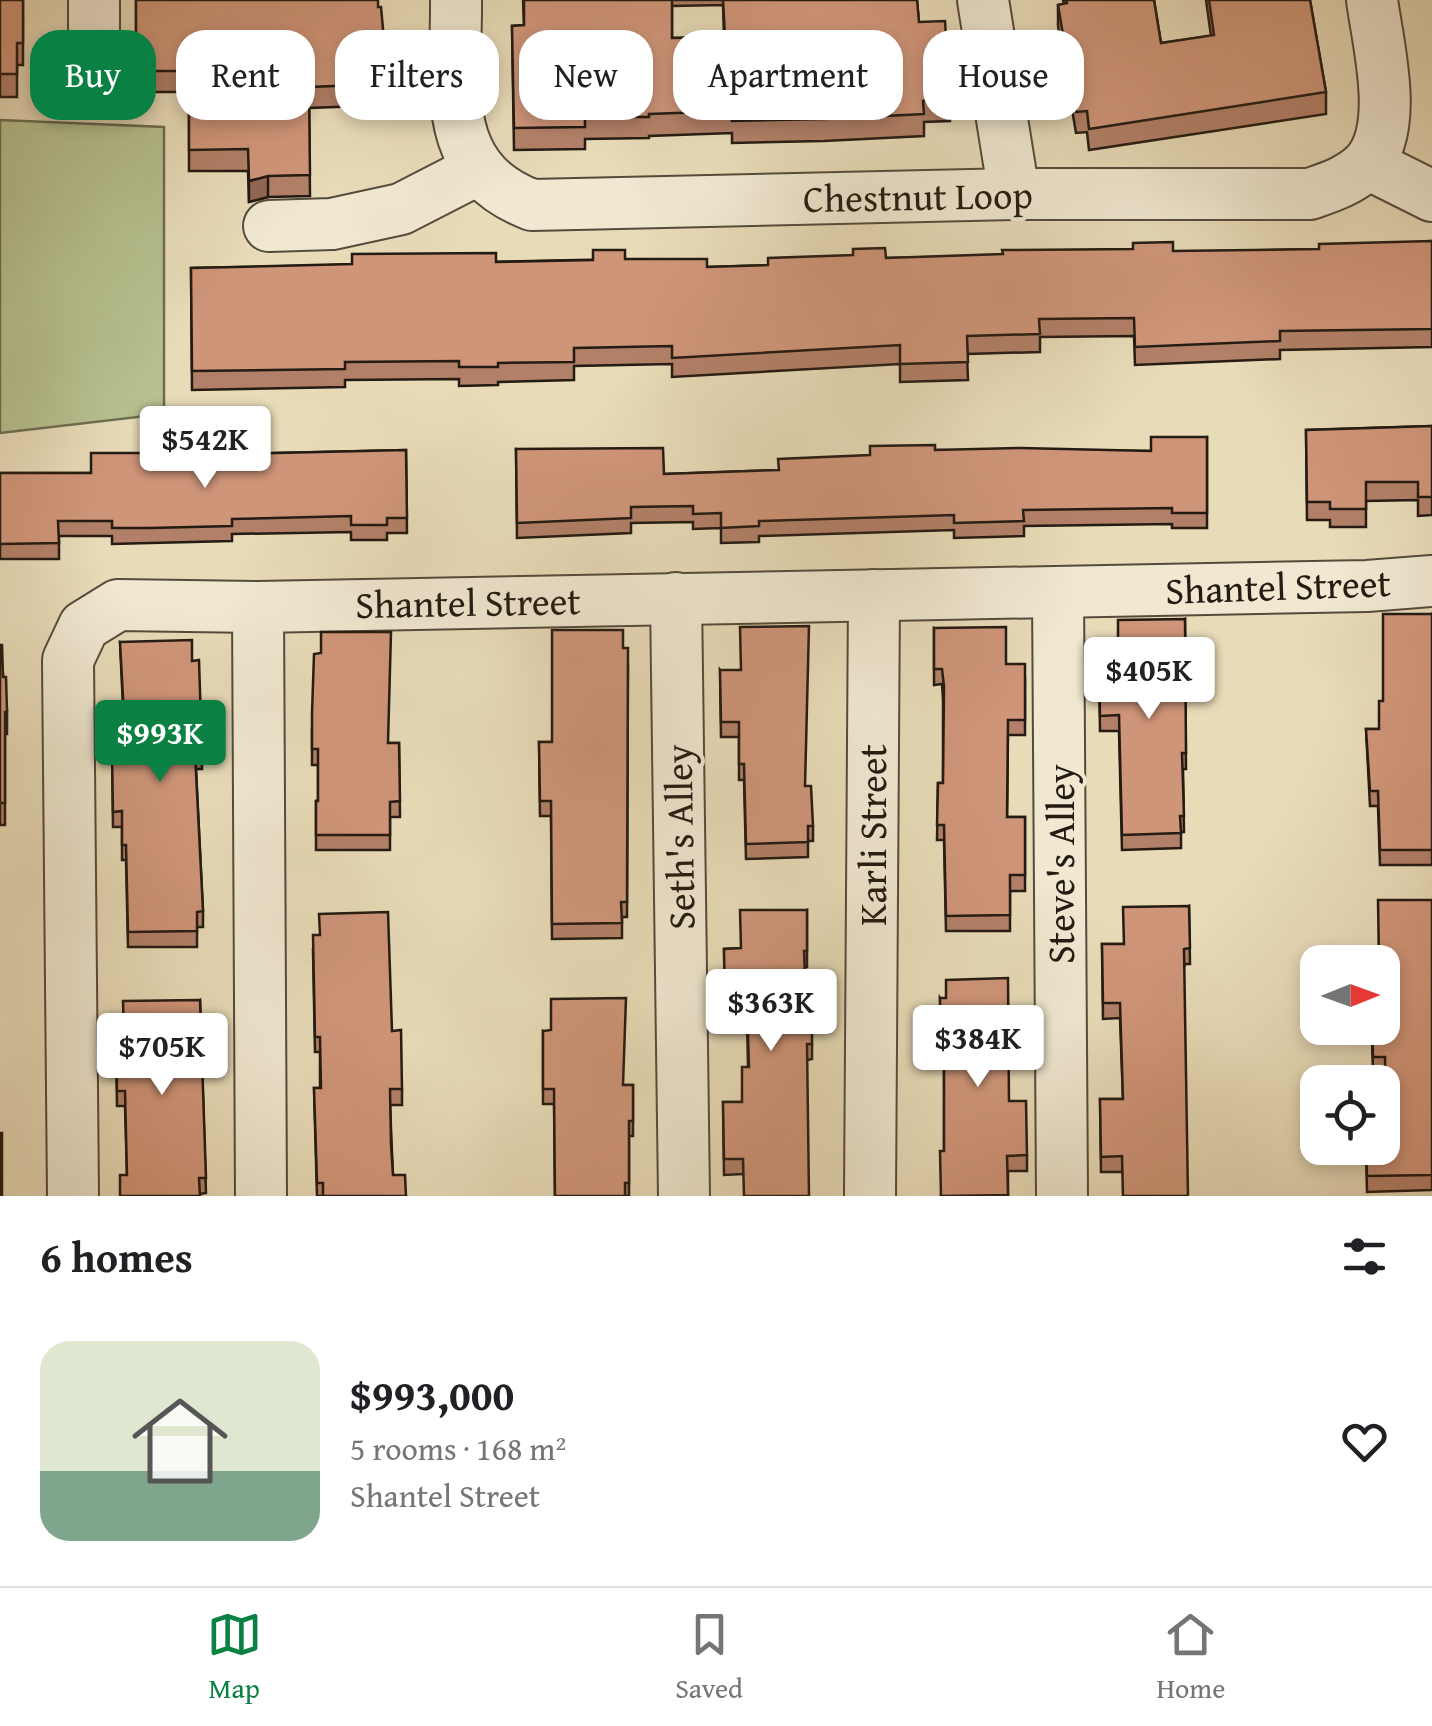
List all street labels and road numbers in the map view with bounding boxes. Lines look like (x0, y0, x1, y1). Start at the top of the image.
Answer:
street label: Chestnut Loop (803, 166, 1033, 226)
street label: Shantel Street (1164, 554, 1392, 618)
street label: Shantel Street (355, 572, 581, 632)
street label: Seth's Alley (649, 744, 709, 930)
street label: Karli Street (844, 744, 900, 926)
street label: Steve's Alley (1032, 764, 1088, 964)

